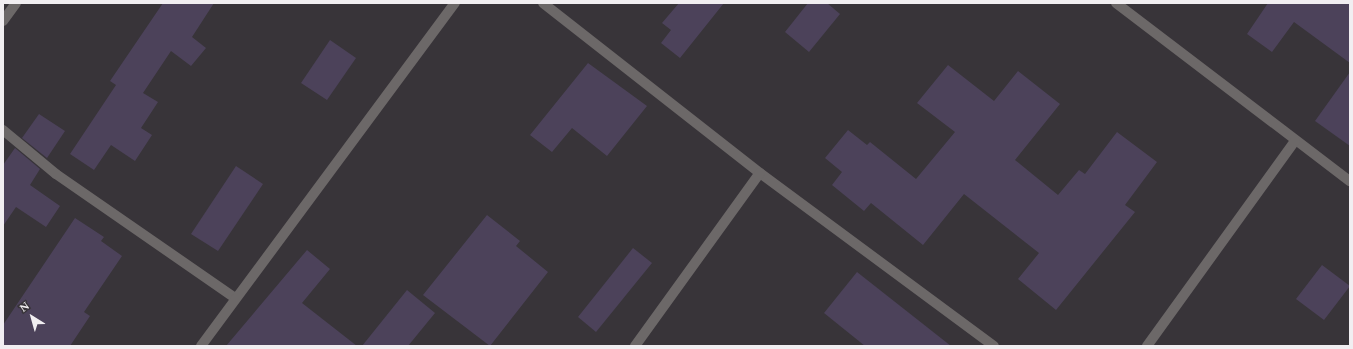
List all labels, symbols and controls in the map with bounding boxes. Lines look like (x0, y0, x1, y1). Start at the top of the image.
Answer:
north arrow (12, 297, 52, 337)
text: N (16, 298, 33, 317)

